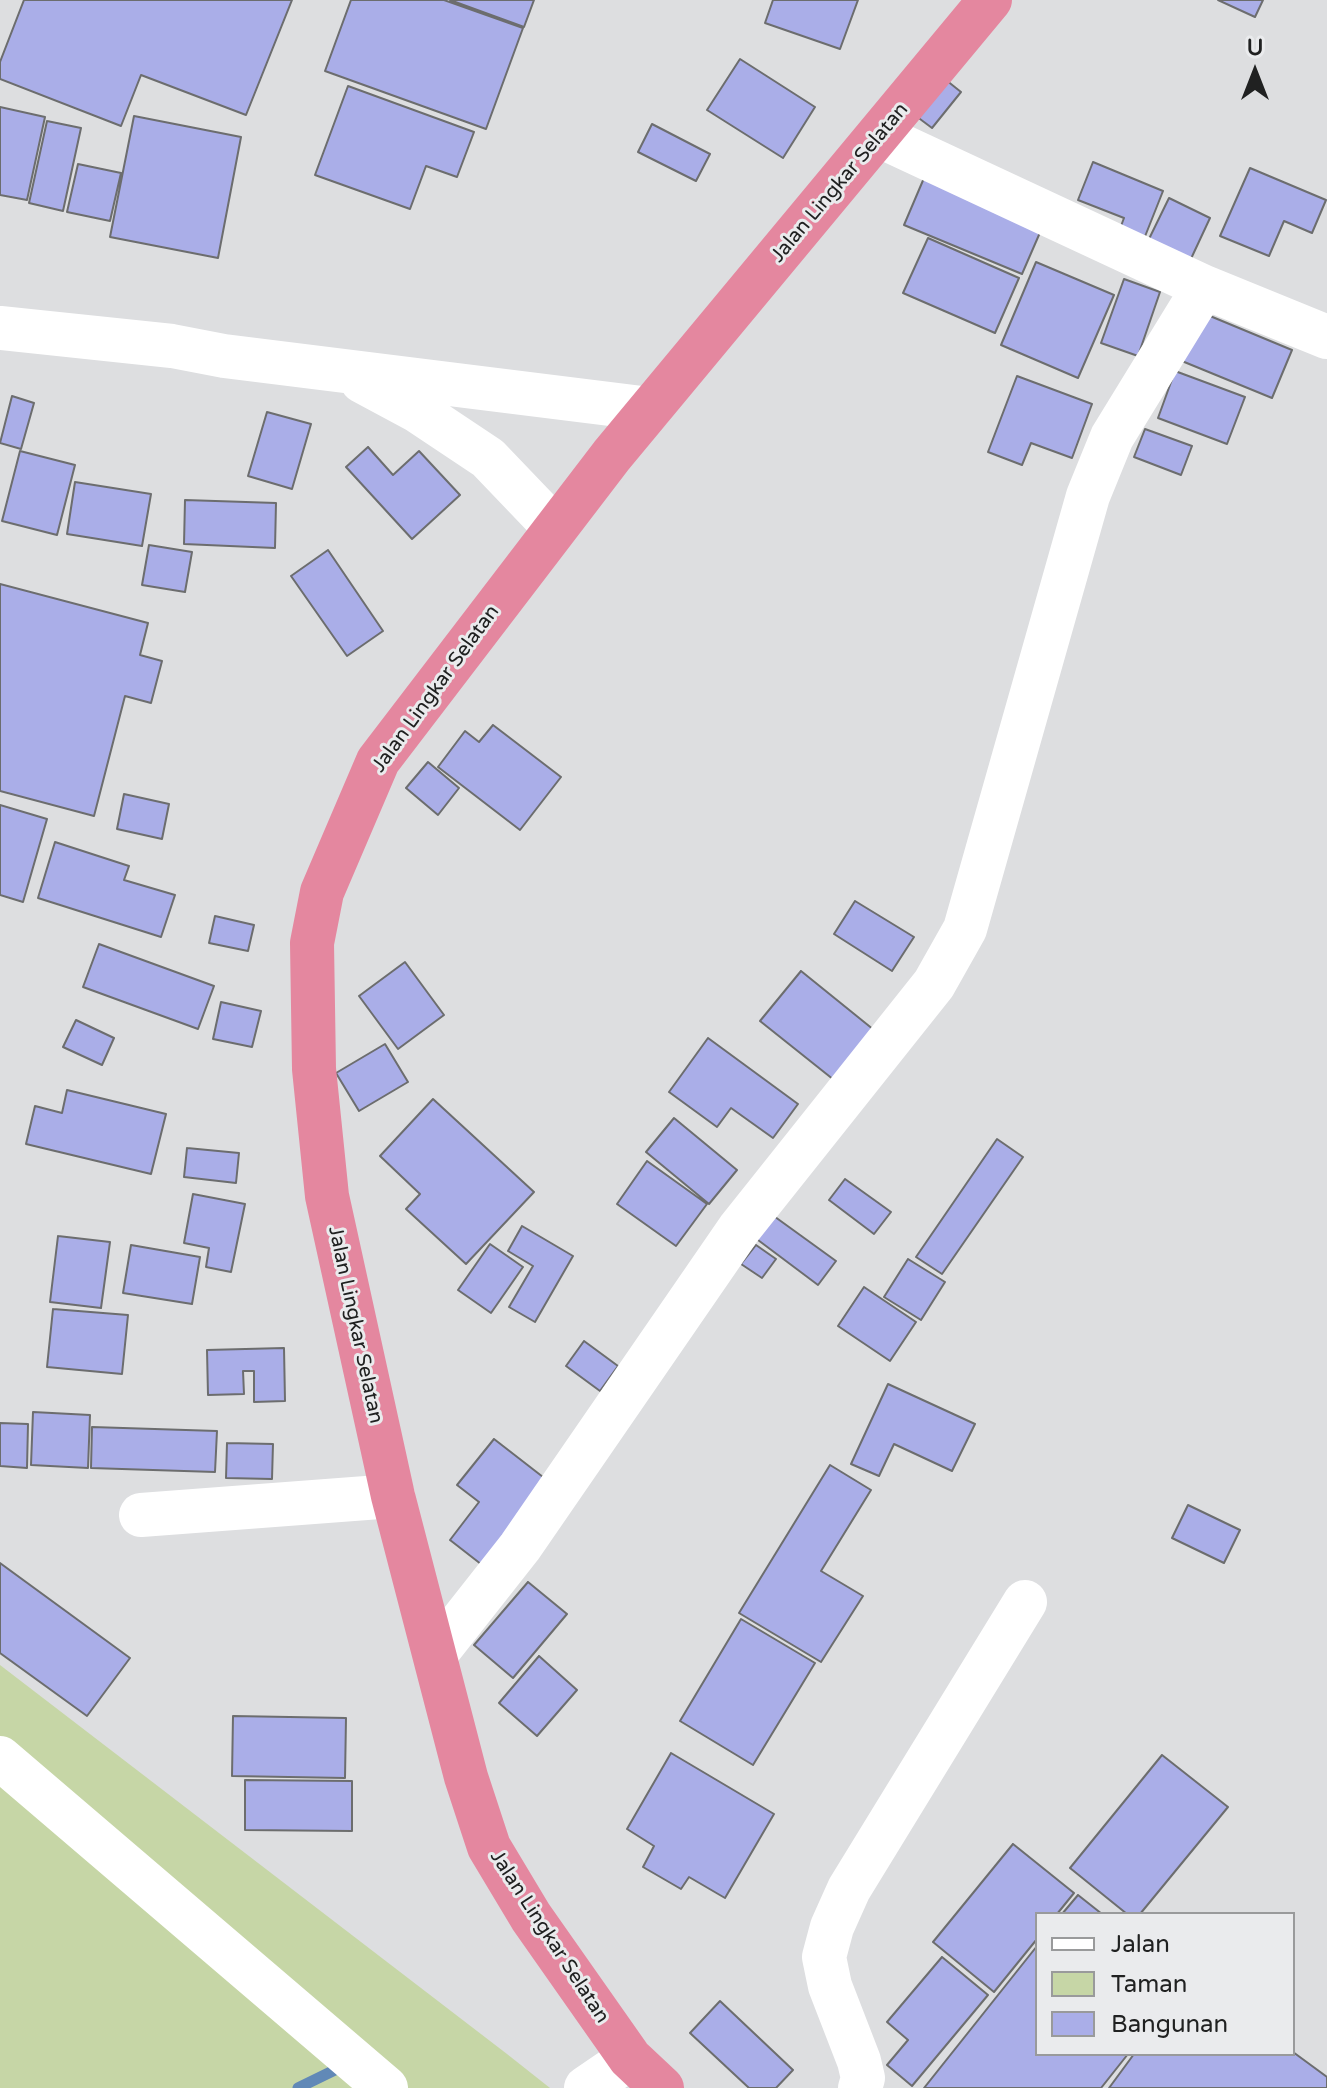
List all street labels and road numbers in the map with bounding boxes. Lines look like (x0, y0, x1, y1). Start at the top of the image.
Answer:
street label: Jalan Lingkar Selatan (766, 98, 914, 268)
street label: Jalan Lingkar Selatan (367, 601, 505, 777)
street label: Jalan Lingkar Selatan (322, 1224, 388, 1426)
street label: Jalan Lingkar Selatan (484, 1846, 614, 2028)

